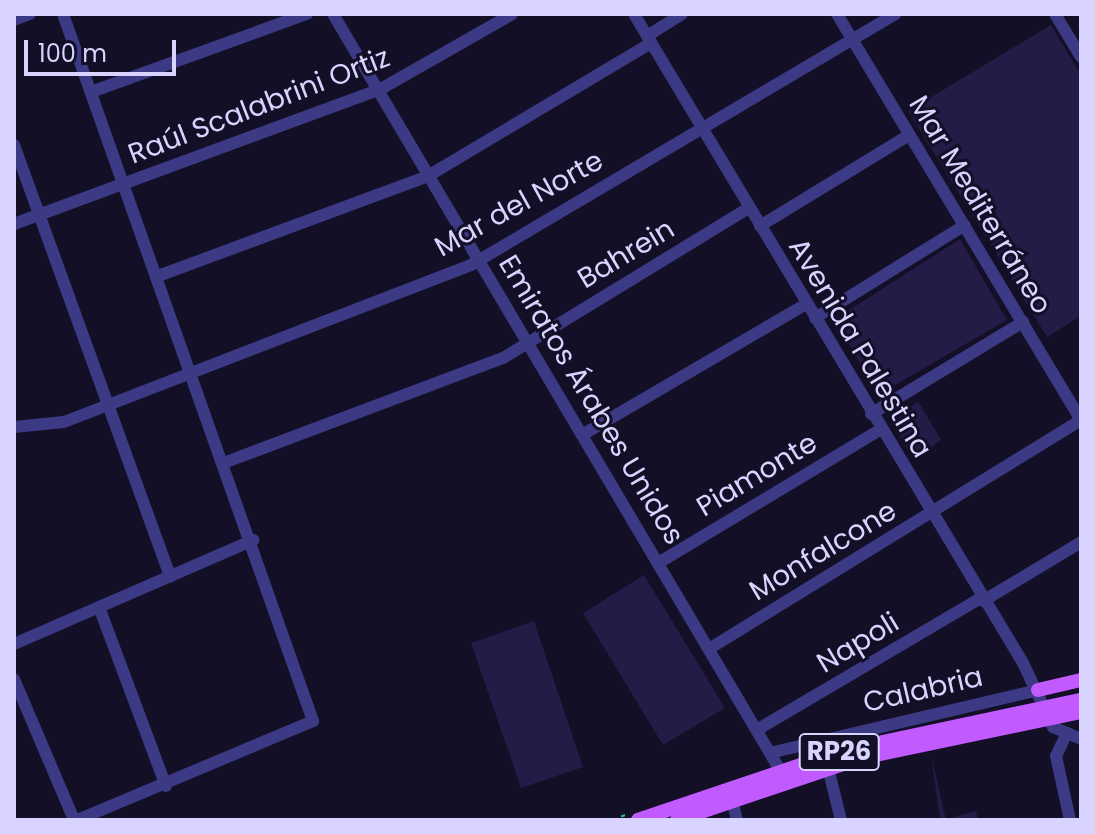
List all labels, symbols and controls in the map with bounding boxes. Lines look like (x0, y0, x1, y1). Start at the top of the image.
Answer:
scale bar (28, 24, 180, 74)
text: 100 m (38, 37, 107, 70)
street label: Raúl Scalabrini Ortiz (124, 41, 394, 171)
street label: Mar Mediterráneo (902, 90, 1058, 320)
street label: Mar del Norte (429, 144, 609, 264)
street label: Bahrein (572, 212, 680, 296)
street label: Avenida Palestina (781, 232, 939, 464)
street label: Emiratos Árabes Unidos (491, 249, 691, 551)
street label: Piamonte (691, 426, 823, 524)
street label: Monfalcone (744, 494, 902, 608)
street label: Napoli (811, 606, 905, 680)
street label: Calabria (860, 660, 986, 720)
road number: RP26 (797, 730, 881, 774)

